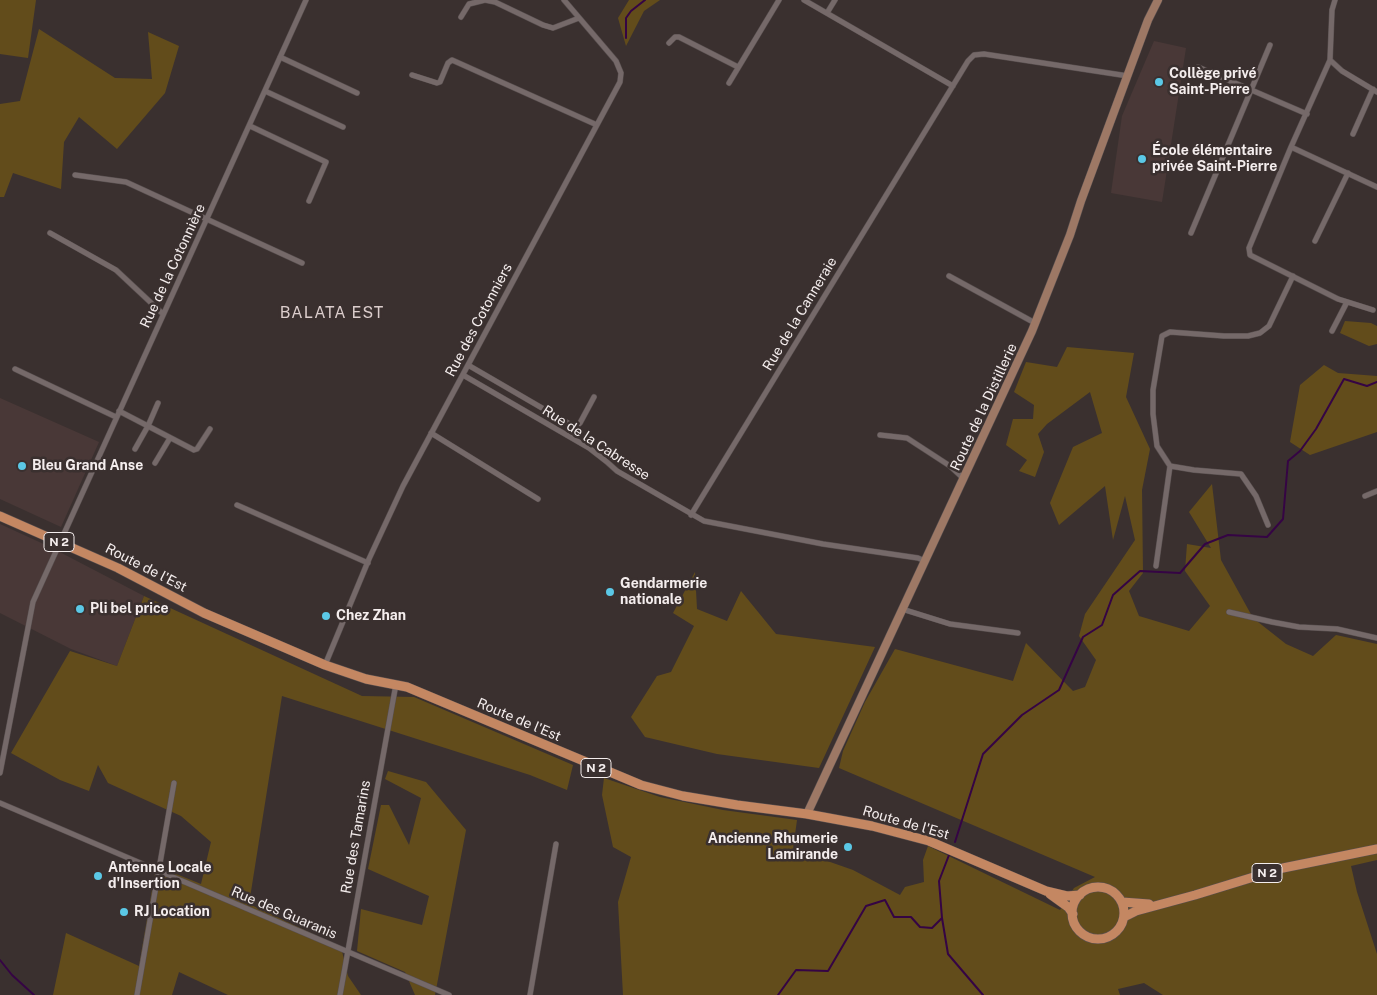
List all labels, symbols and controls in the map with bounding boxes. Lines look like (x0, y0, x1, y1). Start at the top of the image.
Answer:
place label: Collège privé Saint-Pierre (1169, 66, 1257, 98)
marker: Collège privé Saint-Pierre (1153, 76, 1165, 88)
place label: École élémentaire privée Saint-Pierre (1152, 143, 1277, 176)
marker: École élémentaire privée Saint-Pierre (1136, 153, 1148, 165)
street label: Rue de la Cotonnière (137, 201, 209, 331)
street label: Rue de la Canneraie (759, 254, 841, 374)
street label: Rue des Cotonniers (442, 260, 516, 380)
district label: BALATA EST (278, 303, 386, 323)
street label: Route de la Distillerie (947, 341, 1021, 473)
street label: Rue de la Cabresse (539, 402, 653, 484)
place label: Bleu Grand Anse (32, 458, 143, 474)
marker: Bleu Grand Anse (16, 460, 28, 472)
road number: N 2 (44, 532, 74, 552)
street label: Route de l'Est (102, 540, 190, 596)
place label: Gendarmerie nationale (620, 576, 707, 608)
marker: Gendarmerie nationale (604, 586, 616, 598)
place label: Pli bel price (90, 601, 169, 617)
marker: Pli bel price (74, 603, 86, 615)
place label: Chez Zhan (336, 608, 406, 624)
marker: Chez Zhan (320, 610, 332, 622)
street label: Route de l'Est (475, 695, 563, 745)
road number: N 2 (581, 758, 611, 778)
street label: Rue des Tamarins (338, 779, 374, 895)
street label: Route de l'Est (861, 803, 951, 843)
place label: Ancienne Rhumerie Lamirande (708, 831, 838, 864)
marker: Ancienne Rhumerie Lamirande (842, 841, 854, 853)
place label: Antenne Locale d'Insertion (108, 860, 212, 892)
road number: N 2 (1252, 864, 1282, 882)
marker: Antenne Locale d'Insertion (92, 870, 104, 882)
street label: Rue des Guaranis (229, 883, 339, 943)
place label: RJ Location (134, 904, 210, 920)
marker: RJ Location (118, 906, 130, 918)

